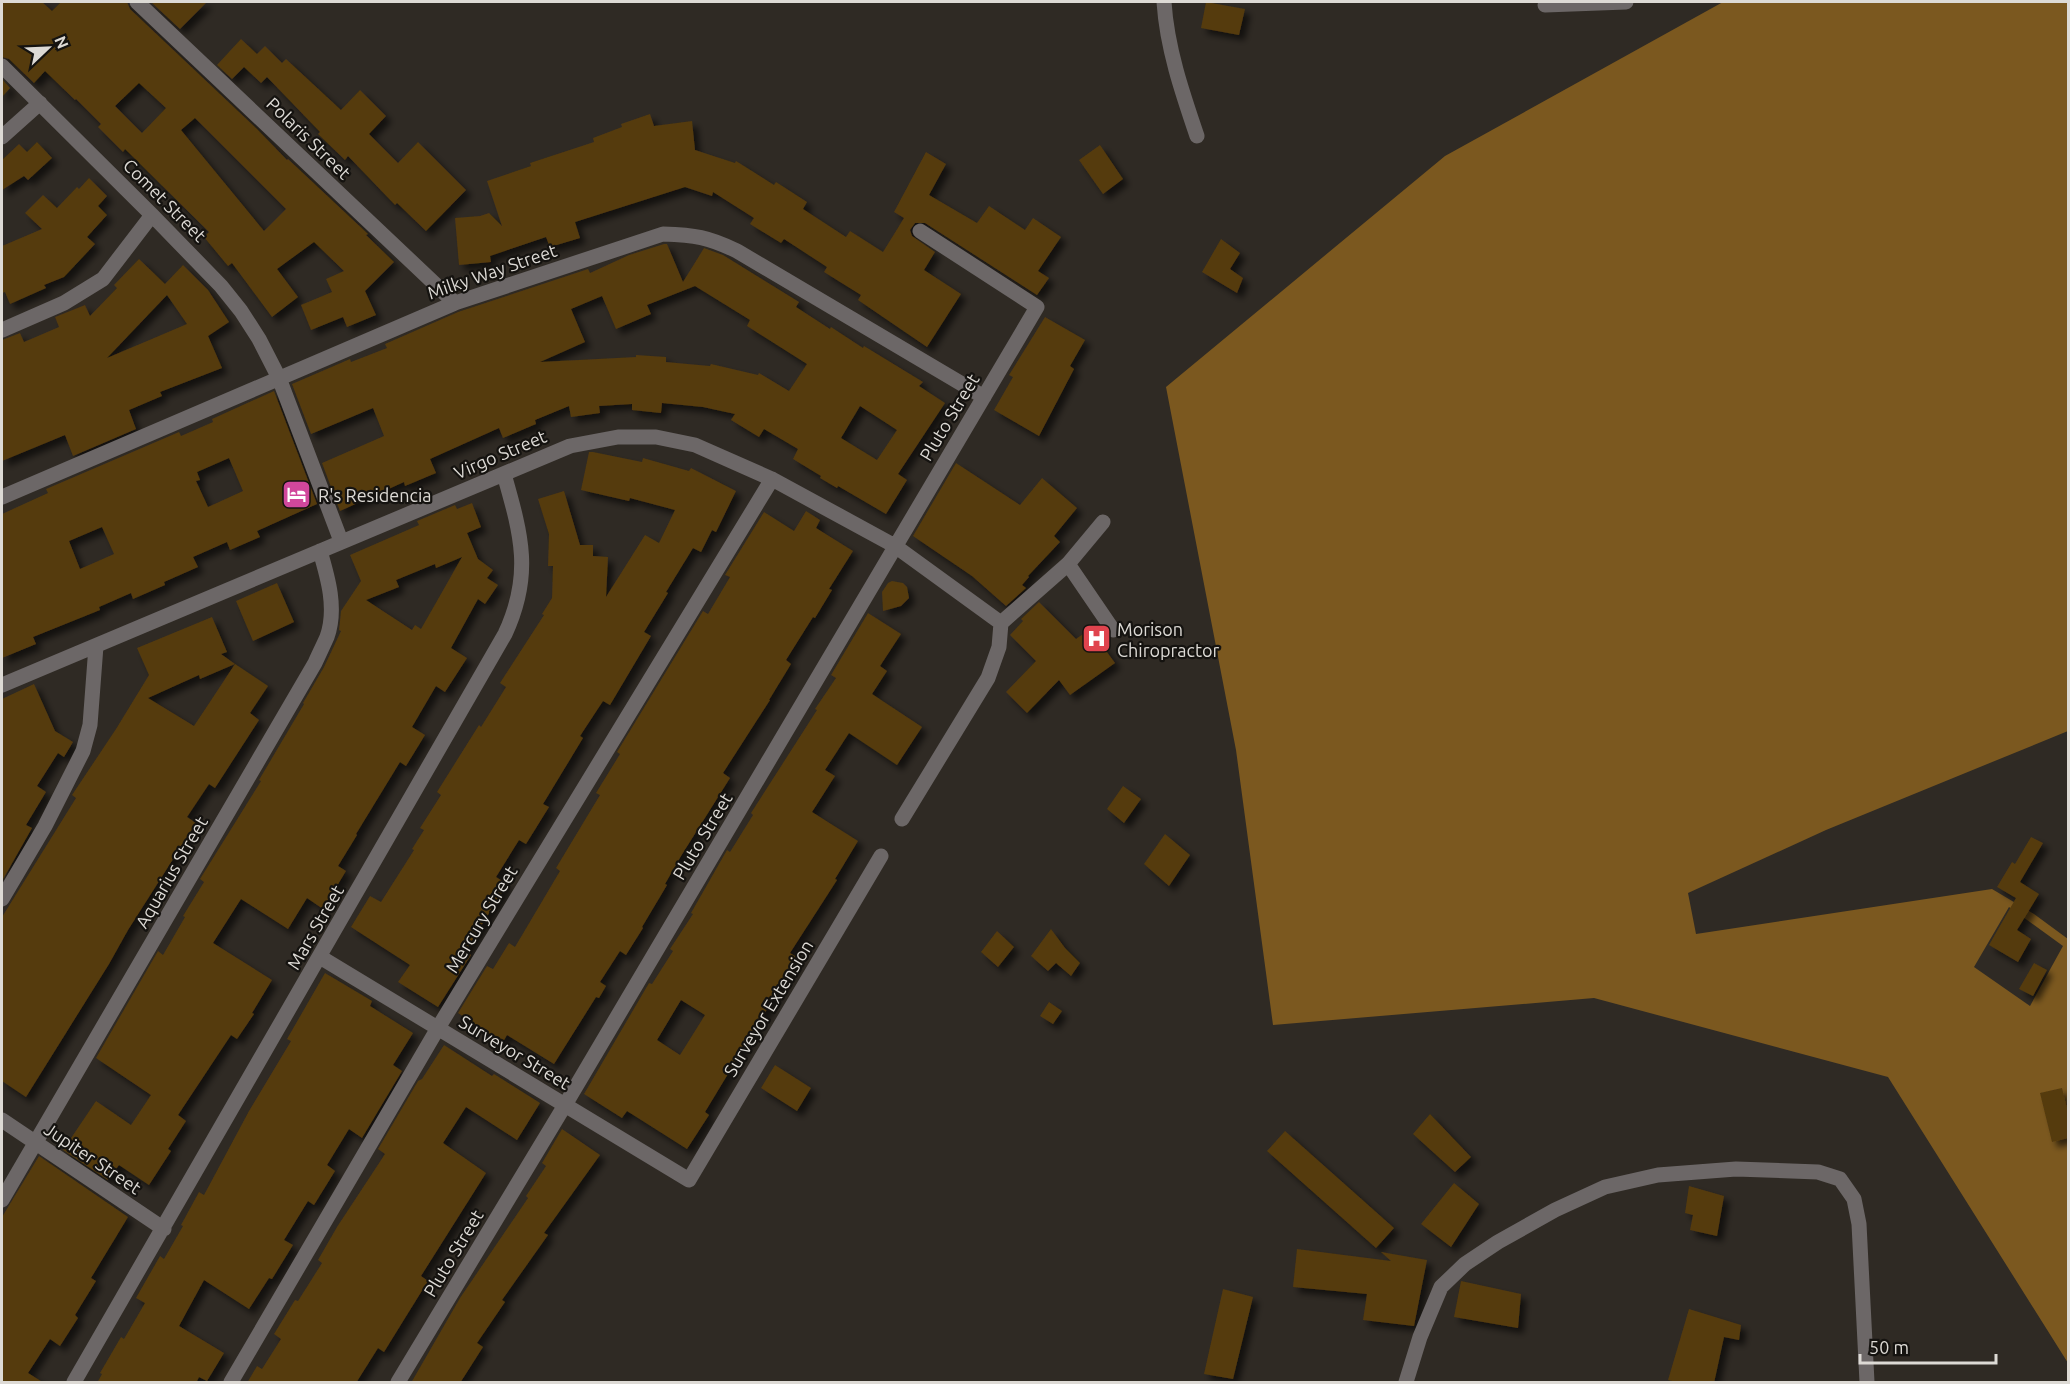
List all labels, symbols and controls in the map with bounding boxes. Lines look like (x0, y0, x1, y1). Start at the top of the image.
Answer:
north arrow (18, 18, 78, 78)
text: N (51, 33, 72, 51)
street label: Polaris Street (263, 93, 355, 183)
street label: Comet Street (120, 155, 210, 245)
street label: Milky Way Street (425, 240, 559, 302)
street label: Pluto Street (915, 370, 983, 464)
street label: Virgo Street (451, 426, 549, 482)
hotel icon: R's Residencia (281, 479, 313, 511)
place label: R's Residencia (318, 485, 432, 505)
place label: Morison Chiropractor (1117, 619, 1220, 660)
hospital icon: Morison Chiropractor (1080, 623, 1112, 655)
street label: Pluto Street (668, 789, 736, 883)
street label: Aquarius Street (131, 813, 211, 931)
street label: Mercury Street (441, 862, 521, 976)
street label: Mars Street (283, 881, 347, 973)
street label: Surveyor Extension (719, 936, 817, 1080)
street label: Surveyor Street (456, 1011, 574, 1093)
street label: Jupiter Street (41, 1118, 145, 1198)
street label: Pluto Street (419, 1206, 487, 1300)
scale bar (1860, 1327, 1996, 1365)
text: 50 m (1869, 1337, 1909, 1357)

